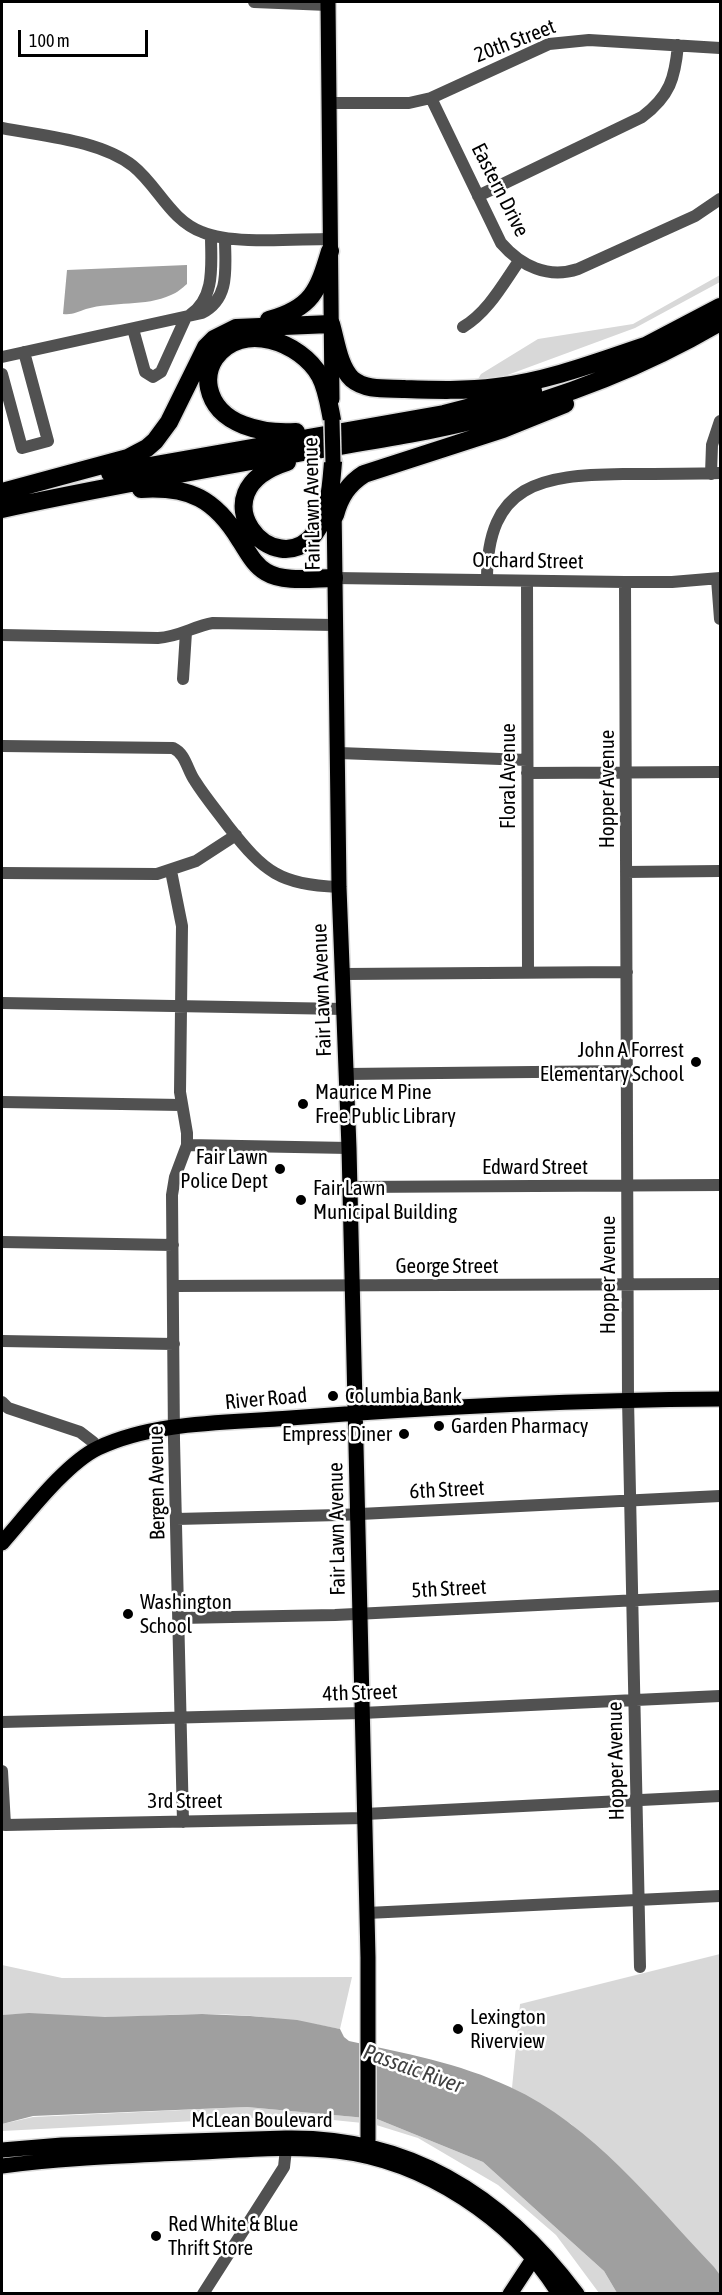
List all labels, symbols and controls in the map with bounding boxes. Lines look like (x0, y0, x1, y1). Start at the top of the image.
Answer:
street label: 20th Street (471, 14, 559, 68)
scale bar (21, 18, 152, 56)
text: 100 m (29, 30, 70, 51)
street label: Eastern Drive (466, 139, 534, 241)
street label: Fair Lawn Avenue (298, 437, 326, 571)
street label: Orchard Street (472, 547, 584, 575)
street label: Floral Avenue (495, 723, 521, 829)
street label: Hopper Avenue (594, 730, 620, 848)
street label: Fair Lawn Avenue (307, 923, 337, 1057)
place label: John A Forrest Elementary School (540, 1037, 684, 1087)
marker: John A Forrest Elementary School (689, 1055, 703, 1069)
place label: Maurice M Pine Free Public Library (315, 1079, 456, 1129)
marker: Maurice M Pine Free Public Library (296, 1097, 310, 1111)
place label: Fair Lawn Police Dept (180, 1144, 268, 1194)
street label: Edward Street (482, 1154, 588, 1180)
marker: Fair Lawn Police Dept (273, 1162, 287, 1176)
place label: Fair Lawn Municipal Building (313, 1175, 457, 1225)
marker: Fair Lawn Municipal Building (294, 1193, 308, 1207)
street label: Hopper Avenue (595, 1216, 621, 1334)
street label: George Street (395, 1253, 499, 1279)
street label: River Road (224, 1383, 308, 1415)
place label: Columbia Bank (345, 1383, 462, 1409)
marker: Columbia Bank (326, 1389, 340, 1403)
place label: Garden Pharmacy (451, 1413, 588, 1439)
marker: Garden Pharmacy (432, 1419, 446, 1433)
place label: Empress Diner (282, 1421, 392, 1447)
street label: Bergen Avenue (143, 1426, 171, 1540)
marker: Empress Diner (397, 1427, 411, 1441)
street label: Fair Lawn Avenue (323, 1462, 351, 1596)
street label: 6th Street (409, 1475, 485, 1505)
street label: 5th Street (411, 1574, 487, 1604)
place label: Washington School (140, 1589, 232, 1639)
marker: Washington School (121, 1607, 135, 1621)
street label: 4th Street (322, 1679, 398, 1707)
street label: Hopper Avenue (602, 1701, 630, 1821)
street label: 3rd Street (148, 1788, 222, 1814)
place label: Lexington Riverview (470, 2004, 546, 2054)
marker: Lexington Riverview (451, 2022, 465, 2036)
water label: Passaic River (360, 2039, 466, 2099)
street label: McLean Boulevard (191, 2107, 333, 2133)
place label: Red White & Blue Thrift Store (168, 2211, 298, 2261)
marker: Red White & Blue Thrift Store (149, 2229, 163, 2243)

